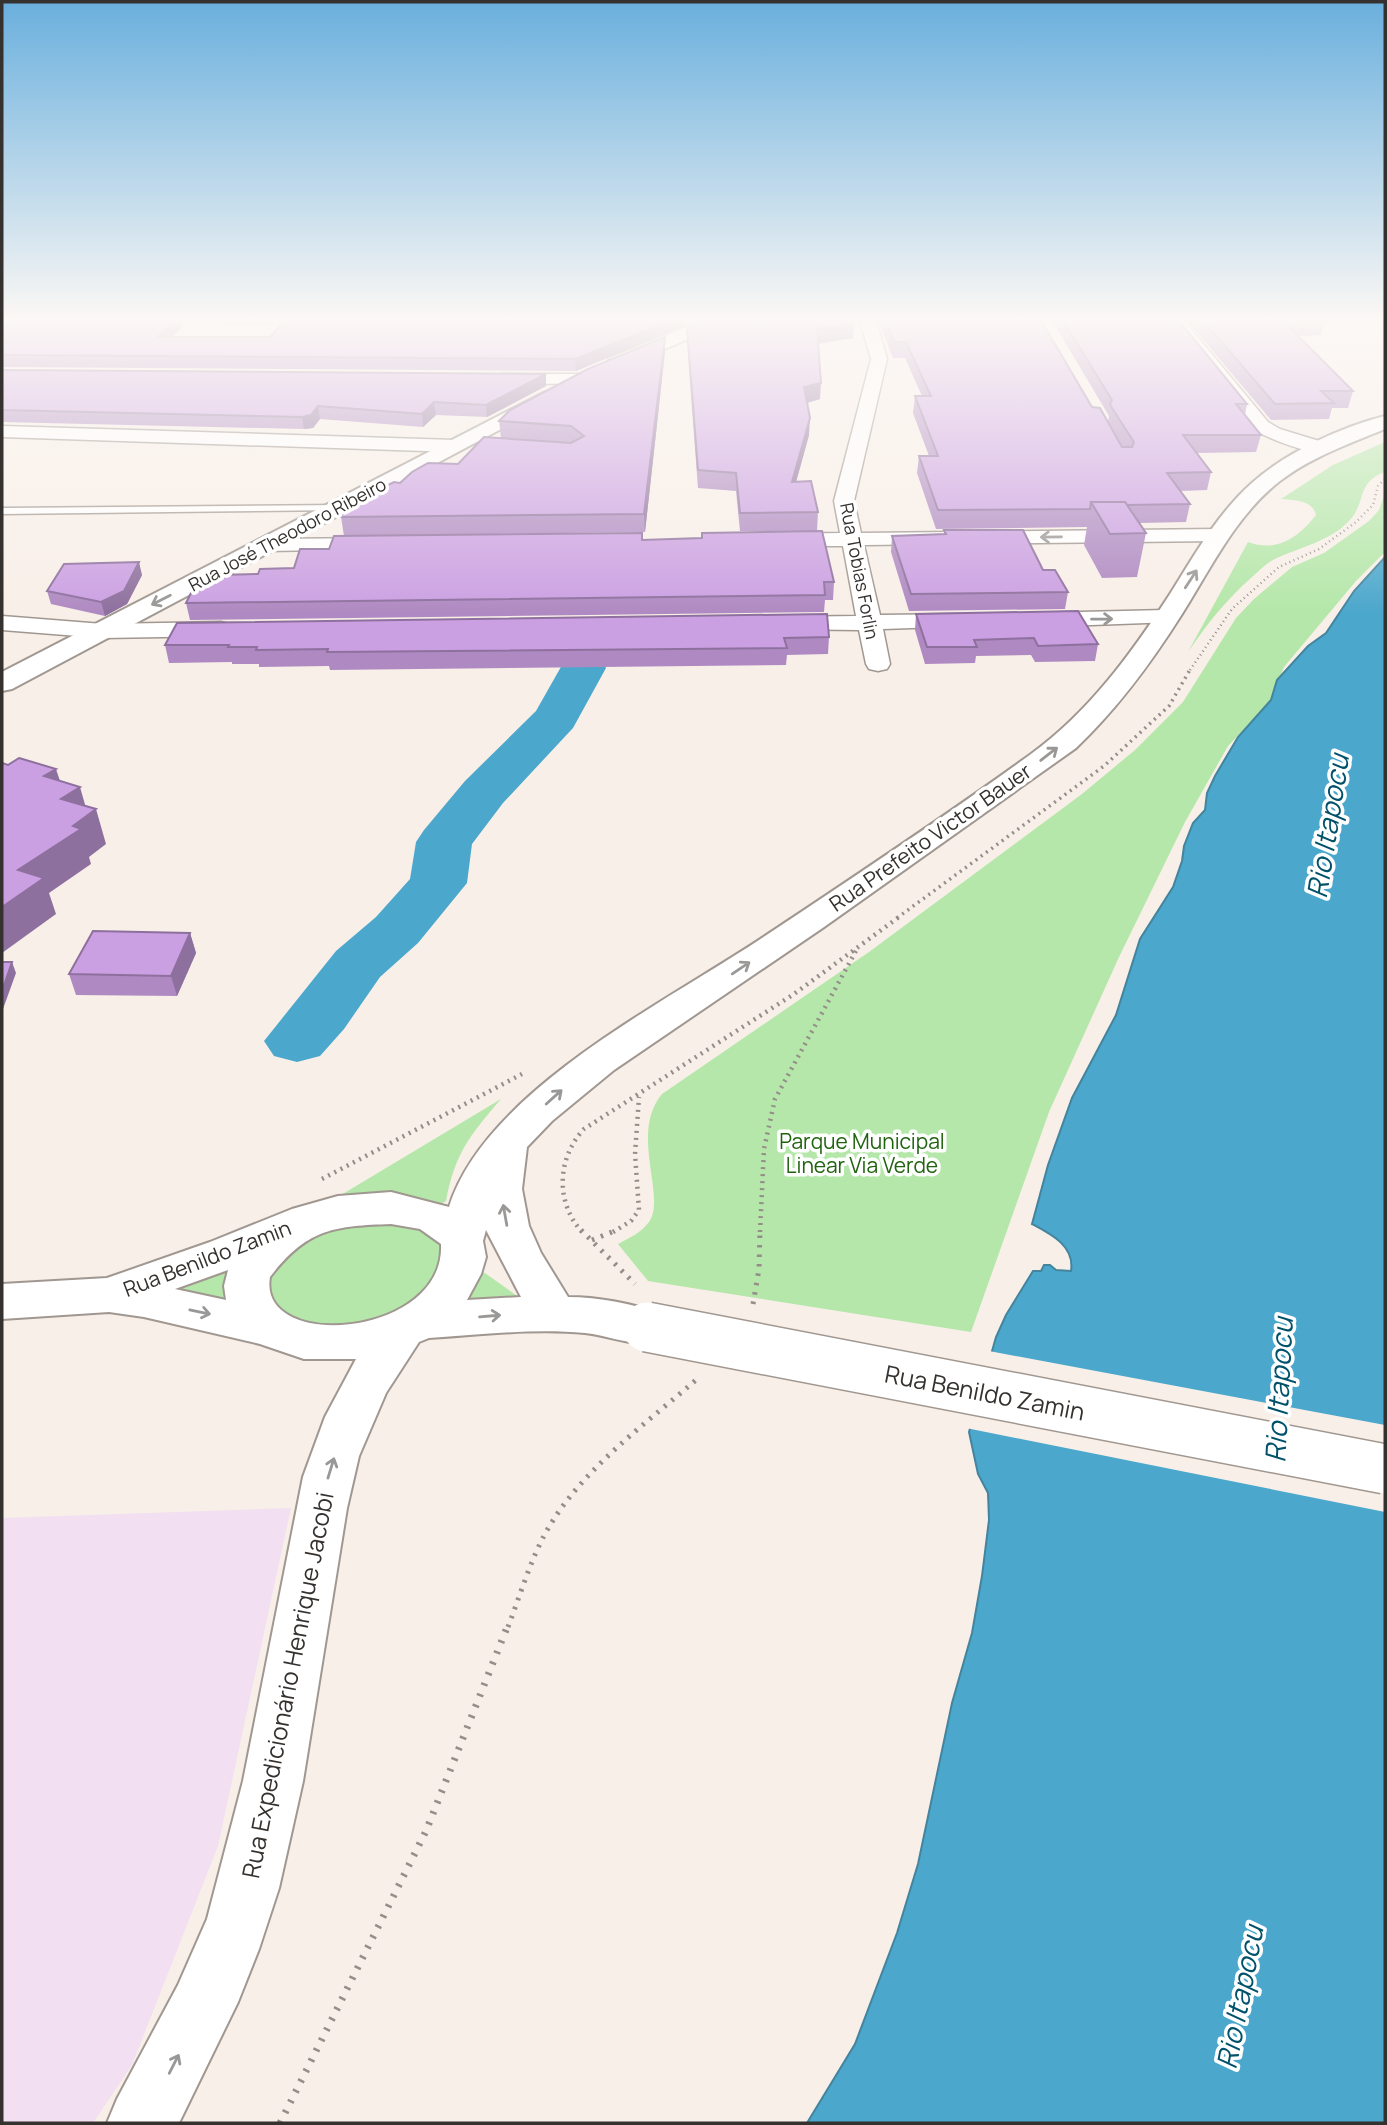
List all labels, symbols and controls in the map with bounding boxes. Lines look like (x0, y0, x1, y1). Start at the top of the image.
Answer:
street label: Rua José Theodoro Ribeiro (184, 472, 390, 596)
street label: Rua Tobias Forlin (835, 501, 885, 641)
one-way arrow (1040, 530, 1063, 544)
one-way arrow (1184, 570, 1199, 589)
one-way arrow (151, 594, 172, 608)
one-way arrow (1090, 612, 1113, 625)
one-way arrow (1039, 747, 1057, 762)
water label: Rio Itapocu (1297, 749, 1357, 901)
street label: Rua Prefeito Victor Bauer (823, 756, 1037, 917)
one-way arrow (731, 961, 750, 975)
one-way arrow (545, 1089, 563, 1105)
park label: Parque Municipal Linear Via Verde (779, 1127, 945, 1179)
one-way arrow (498, 1204, 511, 1227)
street label: Rua Benildo Zamin (119, 1213, 295, 1303)
one-way arrow (188, 1305, 211, 1319)
one-way arrow (478, 1309, 501, 1322)
water label: Rio Itapocu (1255, 1314, 1301, 1463)
street label: Rua Benildo Zamin (882, 1356, 1088, 1428)
one-way arrow (326, 1457, 339, 1479)
street label: Rua Expedicionário Henrique Jacobi (233, 1489, 341, 1881)
water label: Rio Itapocu (1207, 1920, 1272, 2072)
one-way arrow (168, 2054, 182, 2075)

